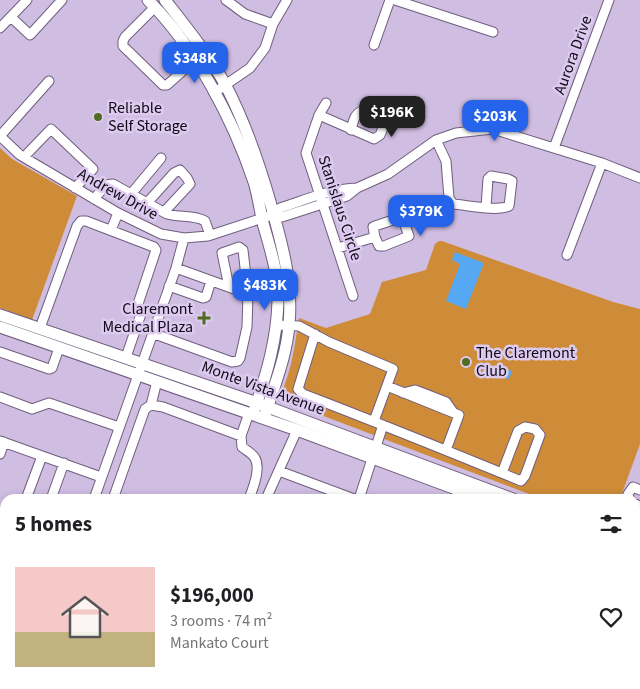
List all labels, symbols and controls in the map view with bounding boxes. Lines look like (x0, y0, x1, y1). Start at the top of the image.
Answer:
street label: Aurora Drive (549, 12, 597, 98)
pin: $348K (160, 42, 230, 84)
text: $348K (173, 47, 217, 69)
pin: $196K (357, 96, 427, 138)
place label: Reliable Self Storage (108, 97, 188, 137)
pin: $203K (460, 100, 530, 142)
text: $196K (370, 101, 414, 123)
text: $203K (473, 105, 517, 127)
marker: Reliable Self Storage (92, 111, 104, 123)
street label: Stanislaus Circle (313, 153, 367, 263)
street label: Andrew Drive (74, 163, 162, 225)
pin: $379K (386, 194, 456, 237)
text: $379K (399, 200, 443, 222)
pin: $483K (230, 268, 300, 311)
text: $483K (243, 274, 287, 296)
place label: Claremont Medical Plaza (102, 298, 194, 338)
marker: Claremont Medical Plaza (197, 311, 211, 325)
place label: The Claremont Club (476, 342, 576, 382)
street label: Monte Vista Avenue (198, 356, 328, 421)
marker: The Claremont Club (460, 356, 472, 368)
text: 5 homes (15, 509, 92, 539)
icon: filters (597, 510, 625, 538)
text: $196,000 (170, 580, 254, 610)
icon: home (55, 587, 115, 647)
icon: heart (597, 603, 625, 631)
text: 3 rooms · 74 m² (170, 610, 272, 632)
text: Mankato Court (170, 632, 269, 654)

